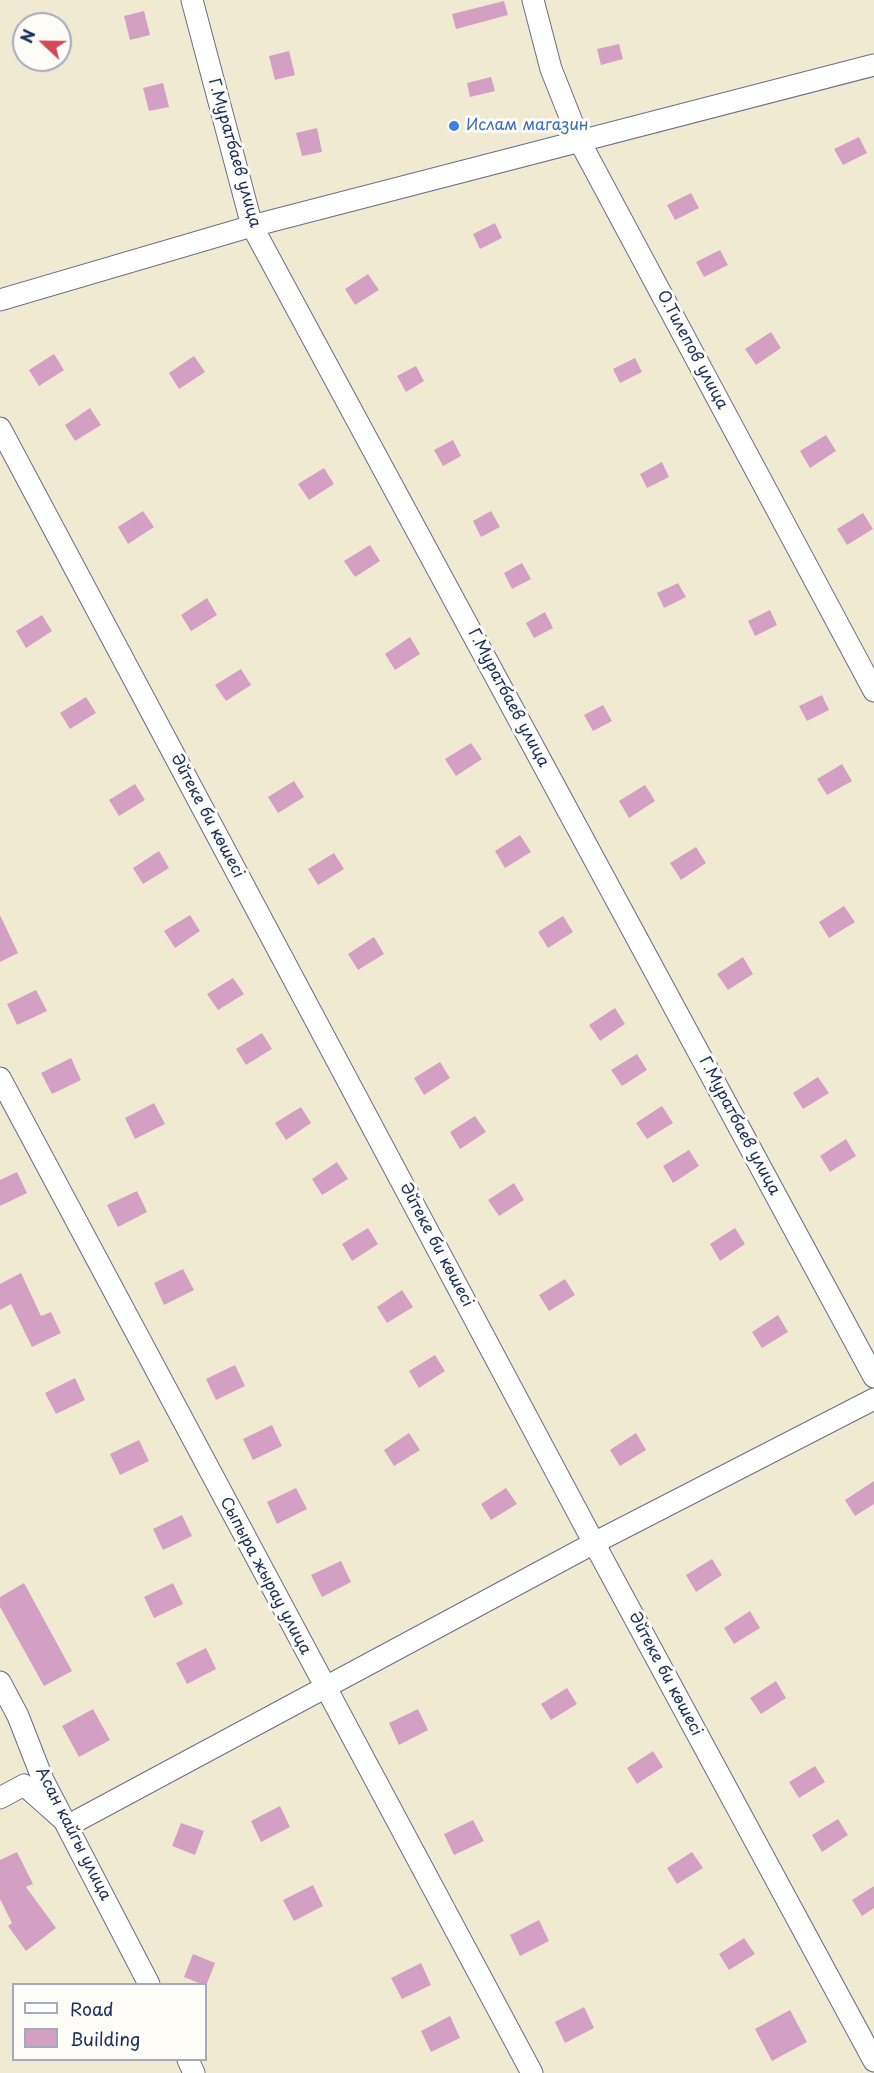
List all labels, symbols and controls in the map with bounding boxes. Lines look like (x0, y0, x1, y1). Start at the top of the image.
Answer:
north arrow (12, 12, 72, 72)
text: N (14, 26, 41, 46)
street label: Г.Муратбаев улица (203, 76, 265, 230)
place label: Ислам магазин (466, 116, 589, 136)
marker: Ислам магазин (447, 119, 461, 133)
street label: О.Тилепов улица (653, 287, 731, 413)
street label: Г.Муратбаев улица (463, 625, 553, 771)
street label: Әйтеке би көшесі (166, 751, 248, 881)
street label: Г.Муратбаев улица (694, 1053, 784, 1199)
street label: Әйтеке би көшесі (395, 1180, 477, 1310)
street label: Сыпыра жырау улица (215, 1494, 315, 1658)
street label: Әйтеке би көшесі (624, 1609, 706, 1739)
street label: Асан кайгы улица (31, 1764, 115, 1904)
legend (12, 1983, 207, 2061)
text: Road (70, 1995, 114, 2022)
text: Building (70, 2025, 140, 2052)

